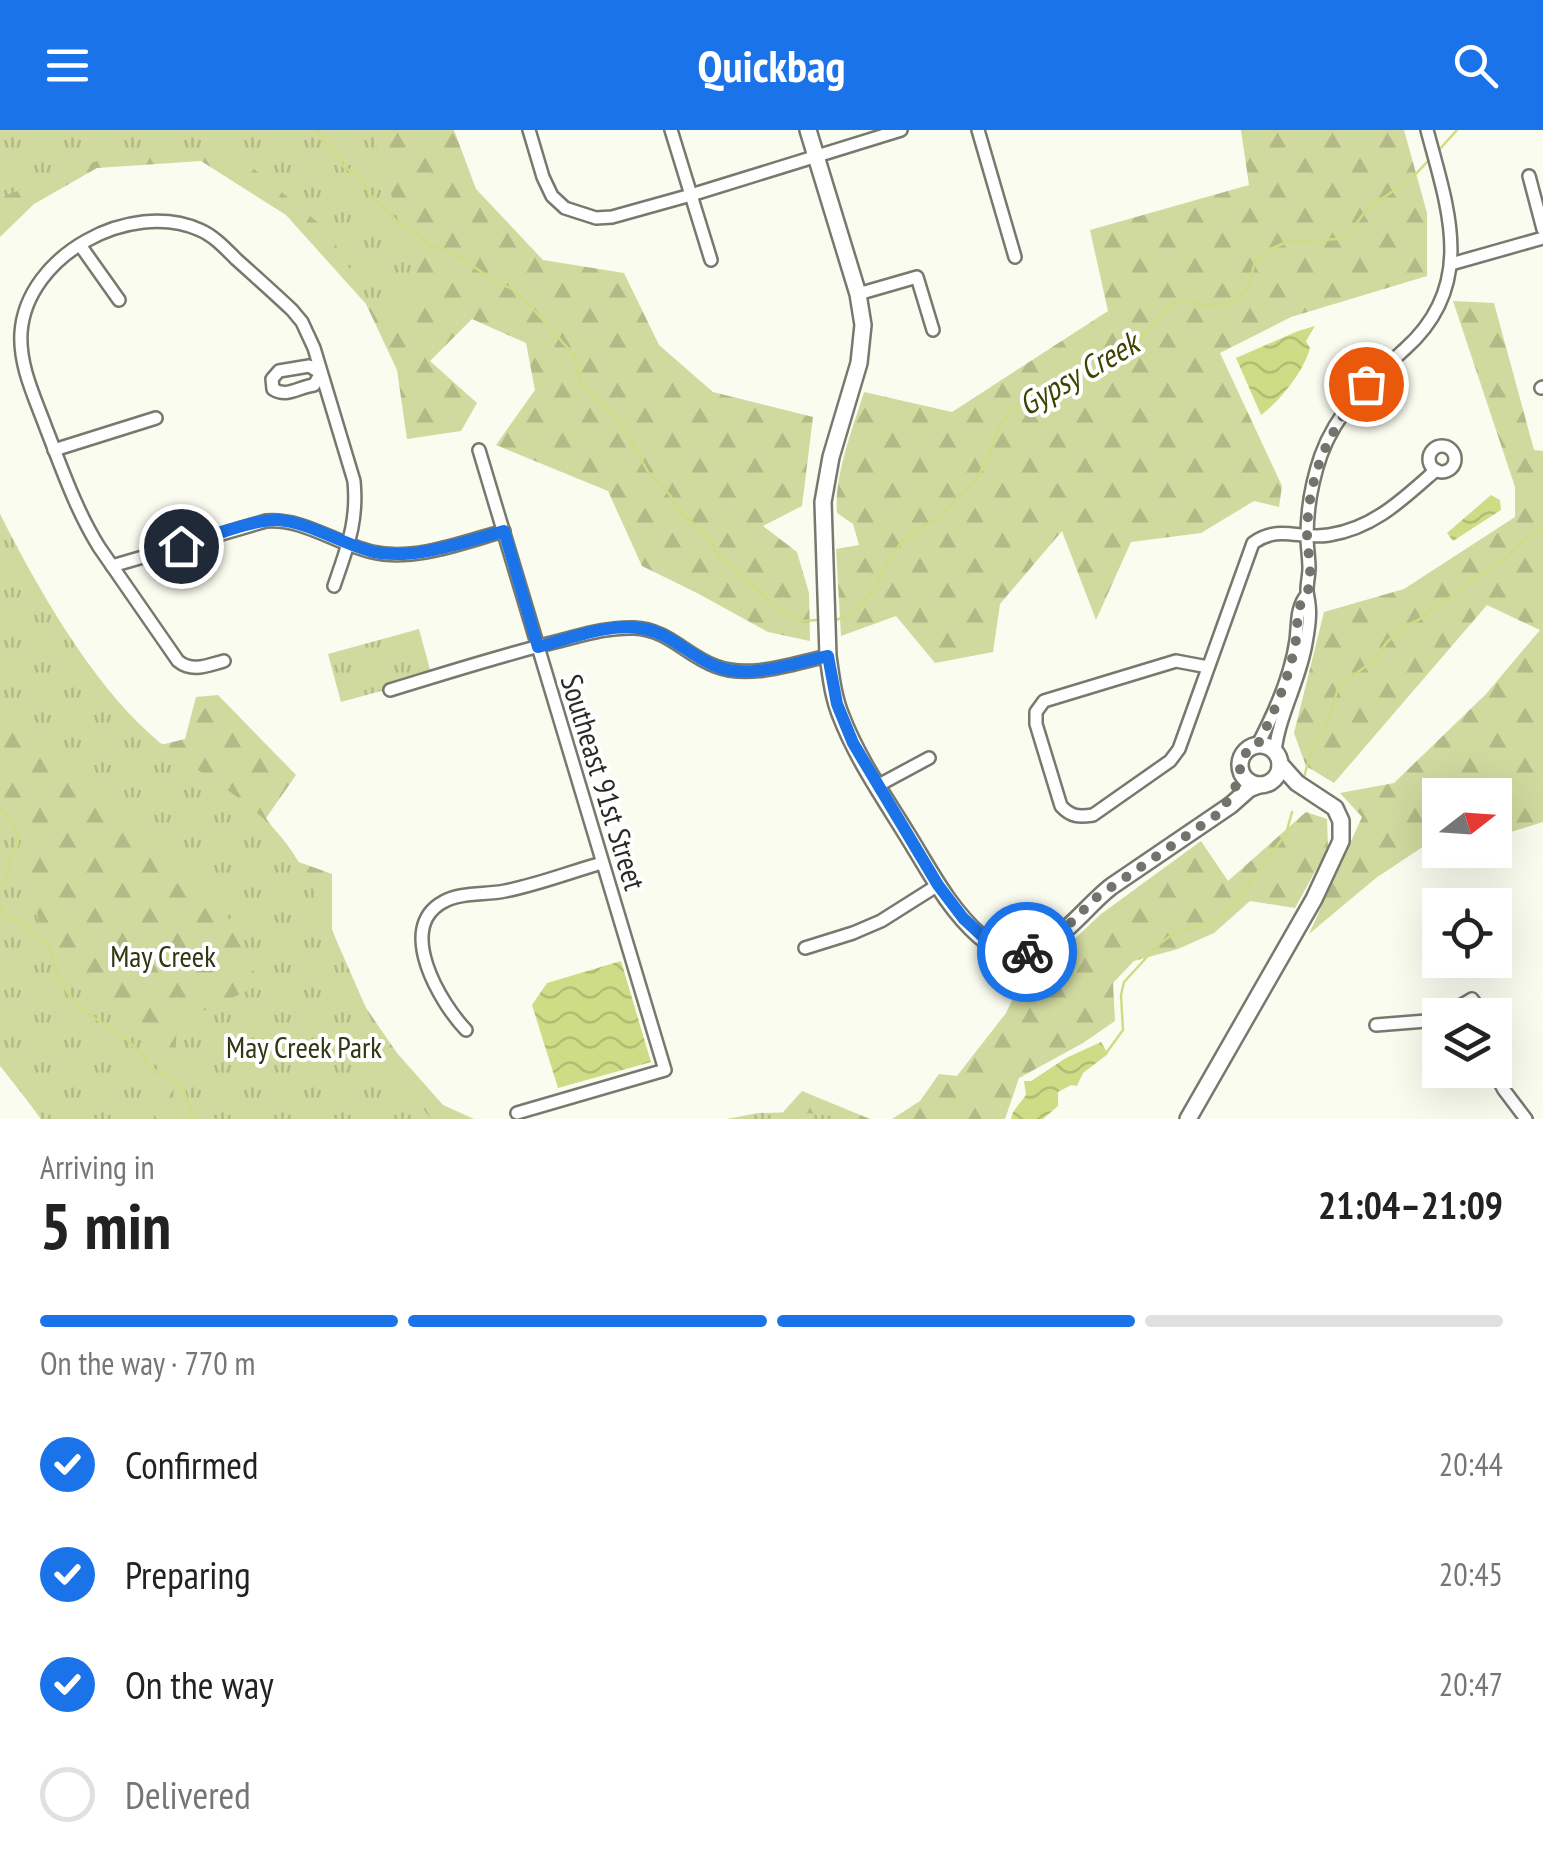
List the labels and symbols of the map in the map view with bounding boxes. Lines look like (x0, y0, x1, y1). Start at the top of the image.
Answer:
water label: Gypsy Creek (1010, 320, 1149, 424)
pin (1324, 342, 1409, 427)
pin (139, 504, 224, 589)
street label: Southeast 91st Street (553, 670, 656, 895)
north arrow (1422, 778, 1512, 868)
courier (977, 902, 1077, 1002)
park label: May Creek (110, 936, 216, 975)
park label: May Creek Park (226, 1027, 382, 1066)

